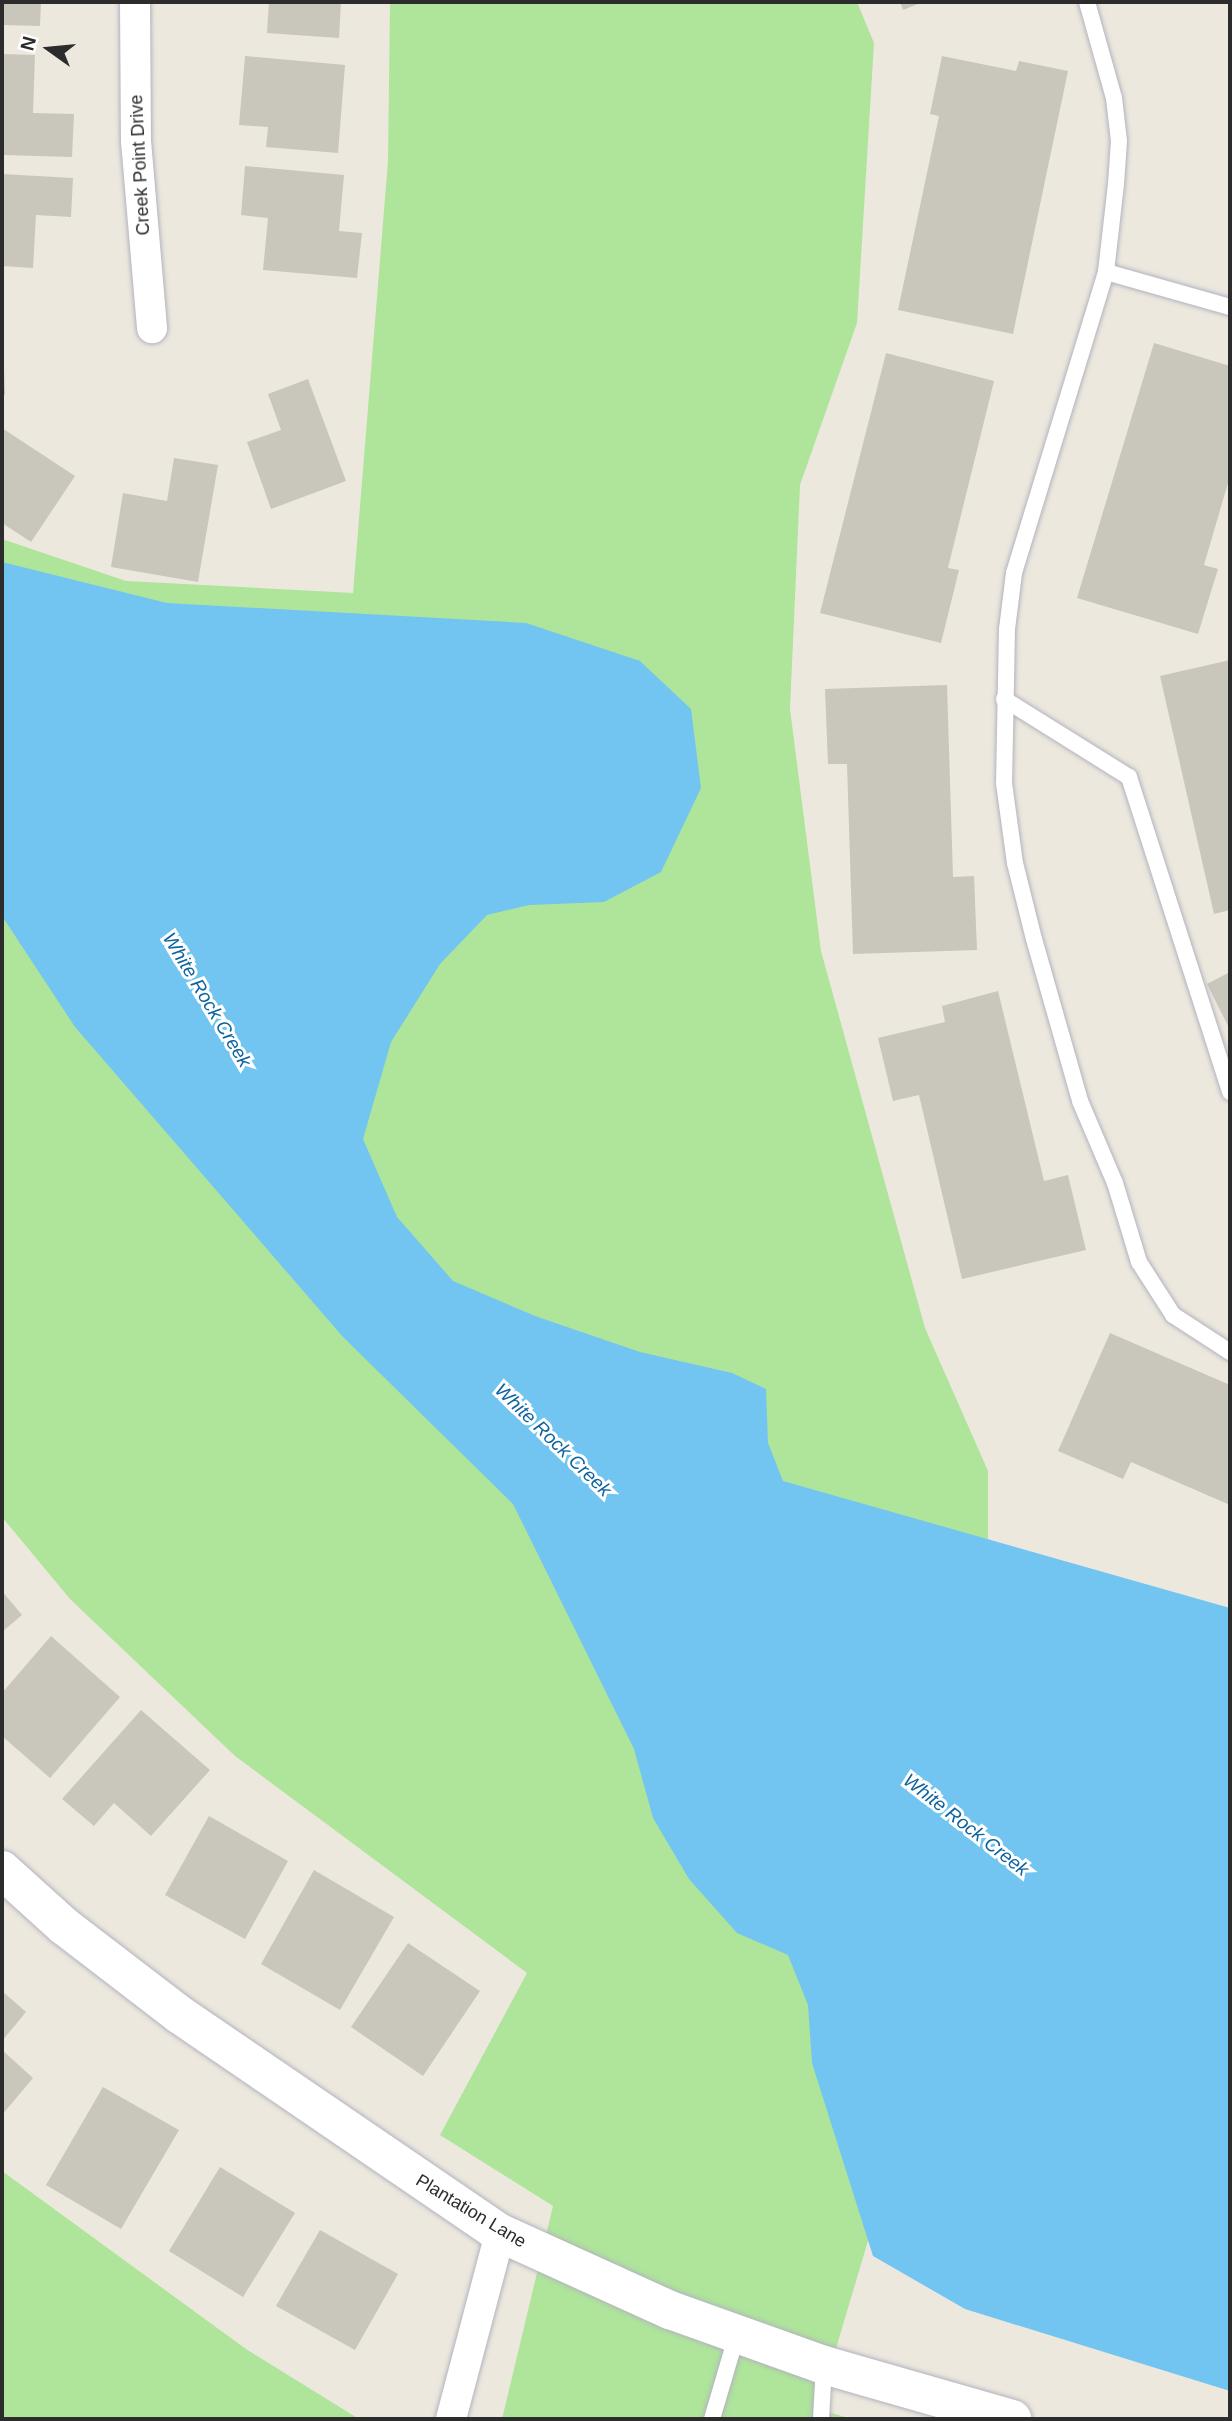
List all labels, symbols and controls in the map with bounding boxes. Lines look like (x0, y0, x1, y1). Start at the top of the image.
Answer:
north arrow (14, 14, 84, 84)
text: N (16, 34, 40, 53)
street label: Creek Point Drive (126, 94, 154, 236)
water label: White Rock Creek (158, 929, 256, 1071)
water label: White Rock Creek (490, 1379, 616, 1501)
water label: White Rock Creek (899, 1769, 1033, 1881)
street label: Plantation Lane (412, 2170, 530, 2252)

